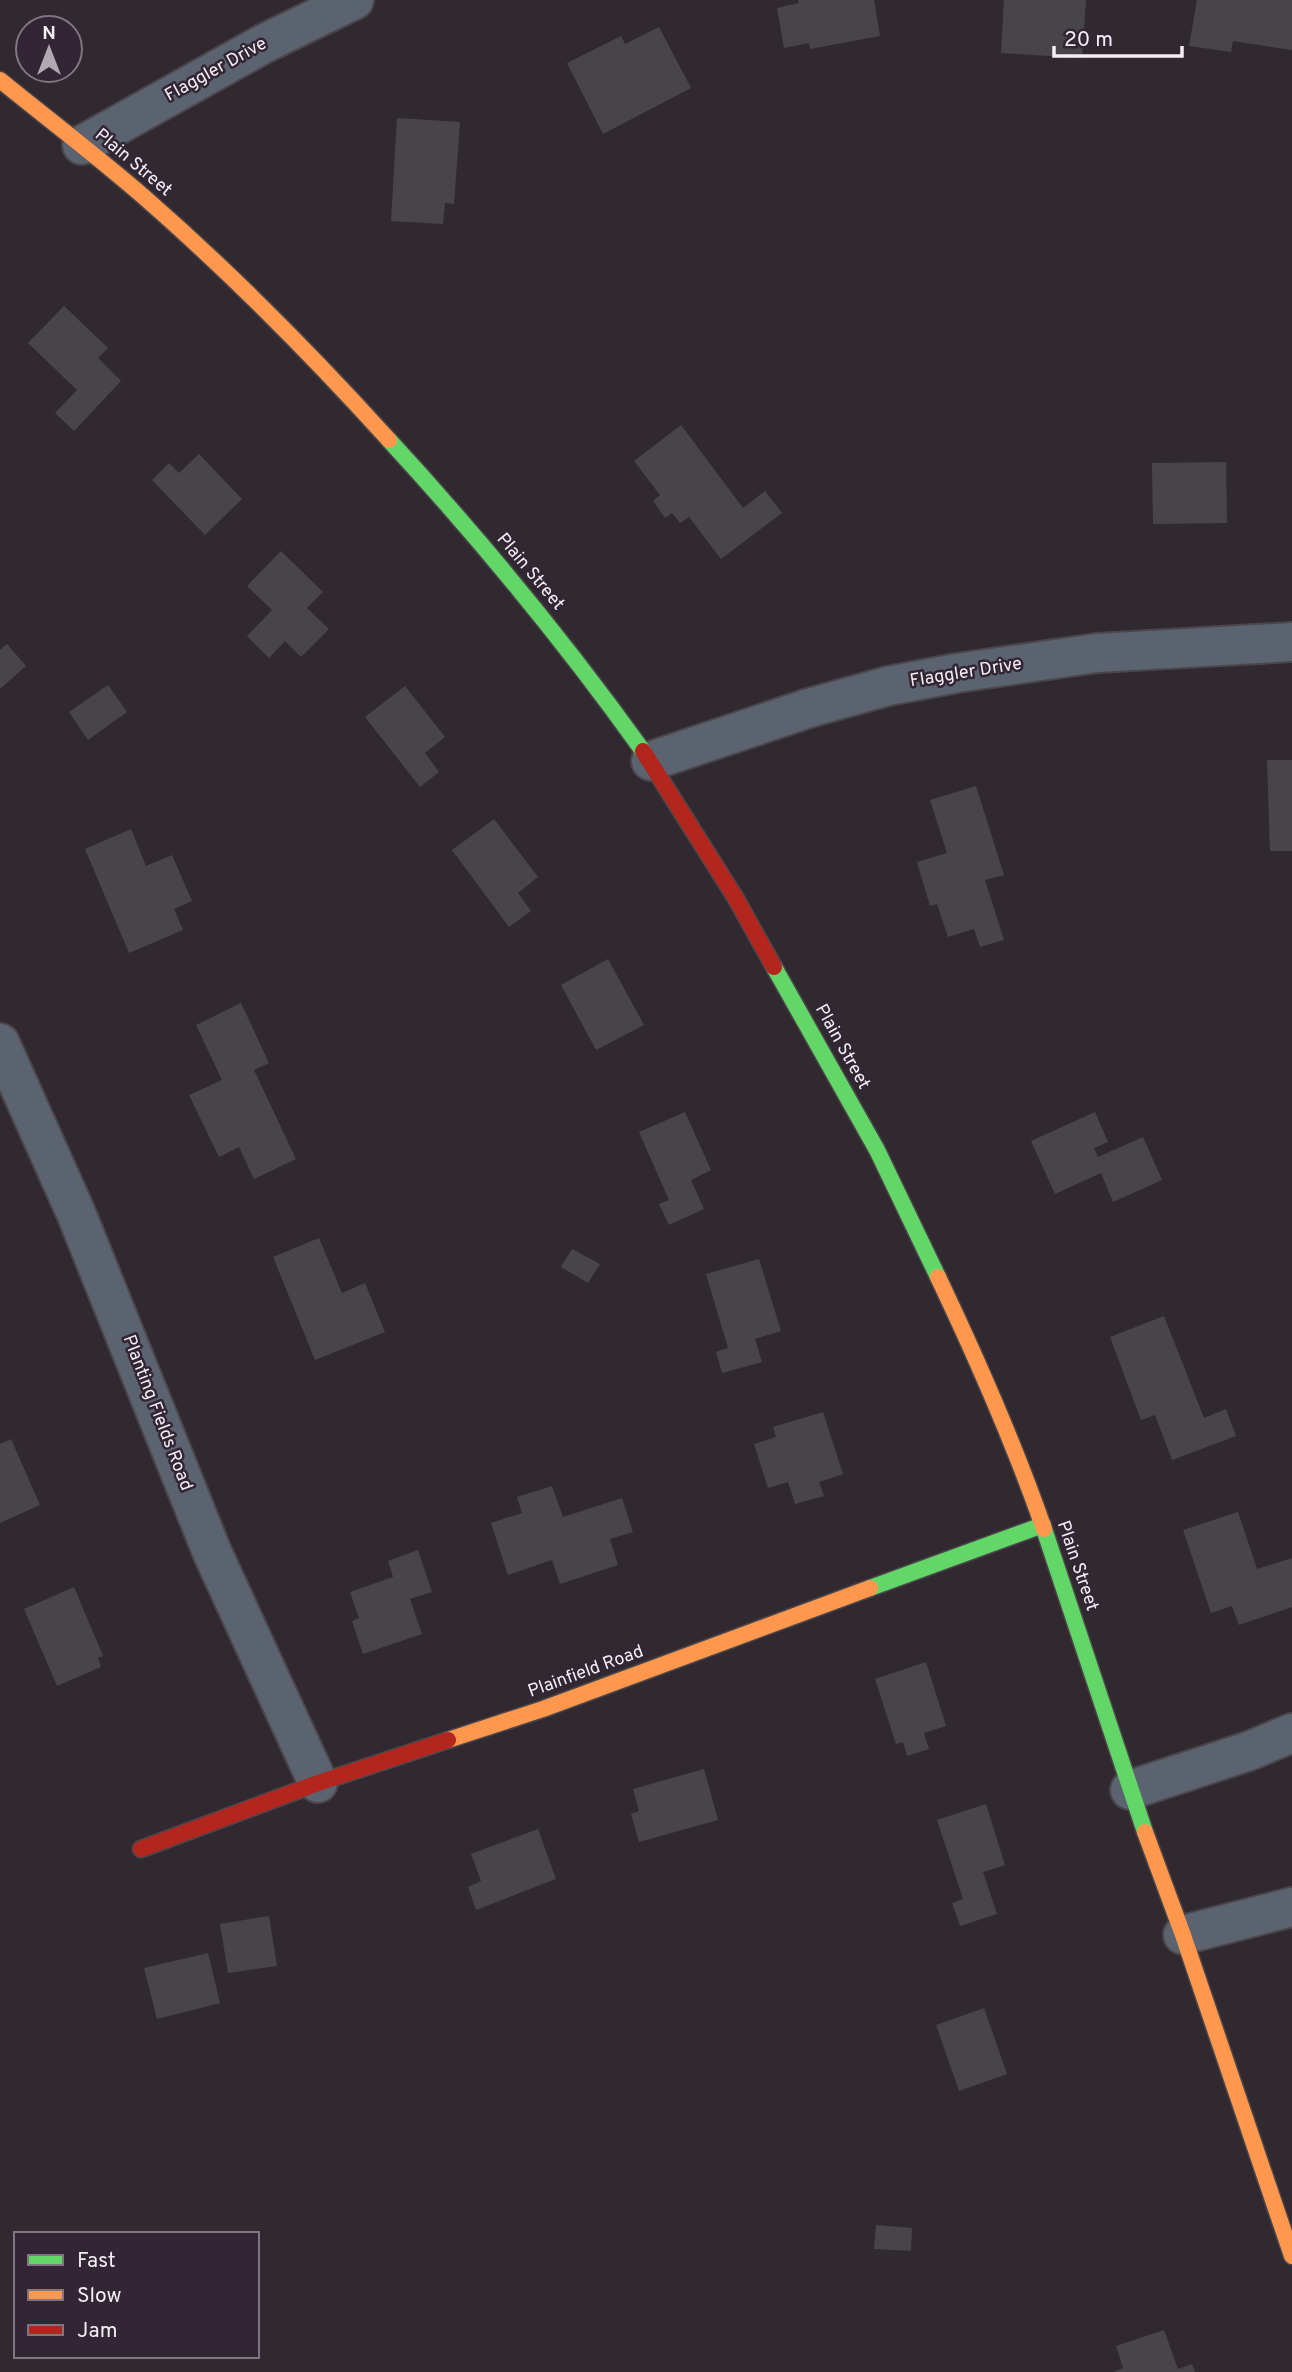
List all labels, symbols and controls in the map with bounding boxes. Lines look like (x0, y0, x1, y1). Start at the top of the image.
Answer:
north arrow (14, 14, 84, 84)
scale bar (1054, 14, 1182, 58)
text: N (42, 22, 56, 46)
text: 20 m (1064, 27, 1113, 54)
street label: Flaggler Drive (161, 33, 271, 107)
street label: Plain Street (90, 124, 176, 202)
street label: Plain Street (491, 529, 569, 615)
street label: Flaggler Drive (908, 653, 1024, 693)
street label: Plain Street (809, 1000, 875, 1094)
street label: Planting Fields Road (117, 1332, 197, 1494)
street label: Plain Street (1051, 1518, 1103, 1614)
street label: Plainfield Road (525, 1640, 647, 1704)
legend (14, 2232, 259, 2358)
text: Fast (77, 2248, 116, 2275)
text: Slow (77, 2283, 122, 2310)
text: Jam (77, 2318, 118, 2345)

